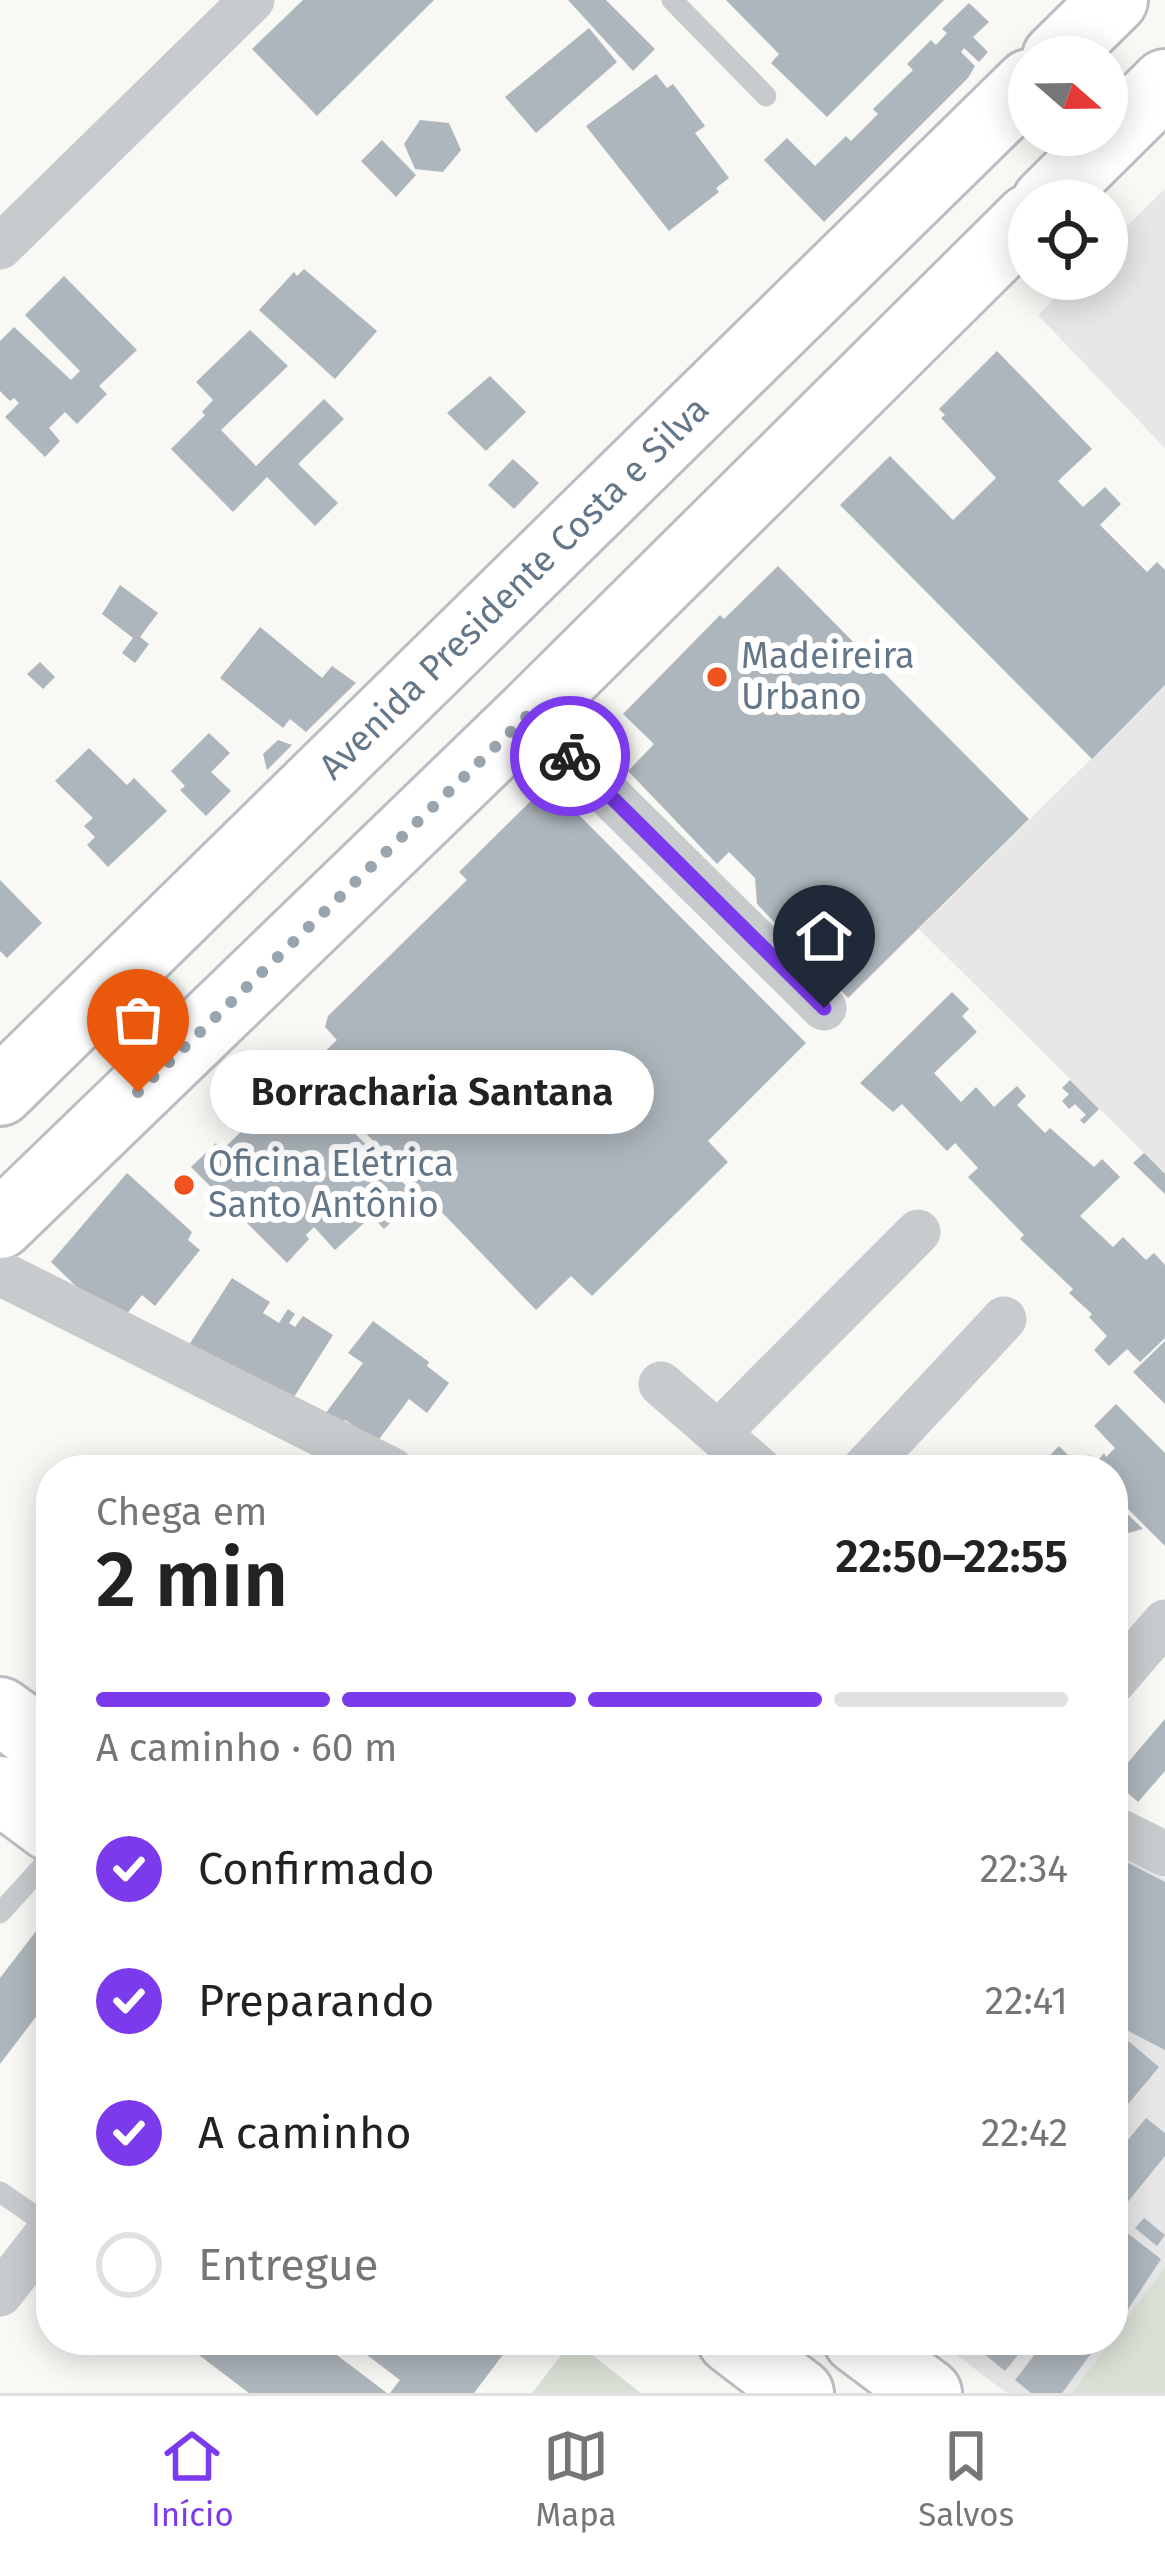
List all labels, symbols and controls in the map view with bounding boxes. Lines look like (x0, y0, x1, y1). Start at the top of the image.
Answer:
north arrow (1008, 36, 1128, 156)
map controls (1008, 36, 1128, 300)
button: locate (1008, 180, 1128, 300)
street label: Avenida Presidente Costa e Silva (310, 387, 718, 789)
place label: Madeireira Urbano (741, 634, 915, 719)
marker: Madeireira Urbano (704, 664, 730, 690)
courier (510, 696, 630, 816)
icon: bike (537, 723, 603, 789)
pin (773, 885, 875, 1008)
icon: home (791, 903, 857, 969)
pin (87, 969, 189, 1092)
icon: bag (105, 987, 171, 1053)
callout: Borracharia Santana (210, 1050, 654, 1134)
text: Borracharia Santana (250, 1069, 614, 1115)
place label: Oficina Elétrica Santo Antônio (208, 1142, 454, 1227)
marker: Oficina Elétrica Santo Antônio (171, 1172, 197, 1198)
text: Chega em (96, 1489, 267, 1535)
text: 22:50–22:55 (836, 1530, 1068, 1584)
text: 2 min (96, 1533, 288, 1627)
text: A caminho · 60 m (96, 1725, 397, 1771)
icon: check (96, 1836, 162, 1902)
text: Confirmado (198, 1842, 434, 1896)
text: 22:34 (980, 1846, 1068, 1892)
icon: check (96, 1968, 162, 2034)
text: Preparando (198, 1974, 434, 2028)
text: 22:41 (985, 1978, 1068, 2024)
icon: check (96, 2100, 162, 2166)
text: A caminho (198, 2106, 412, 2160)
text: 22:42 (981, 2110, 1068, 2156)
text: Entregue (198, 2238, 378, 2292)
tab: Início (151, 2423, 234, 2535)
tab: Mapa (536, 2423, 616, 2535)
tab: Salvos (918, 2423, 1014, 2535)

